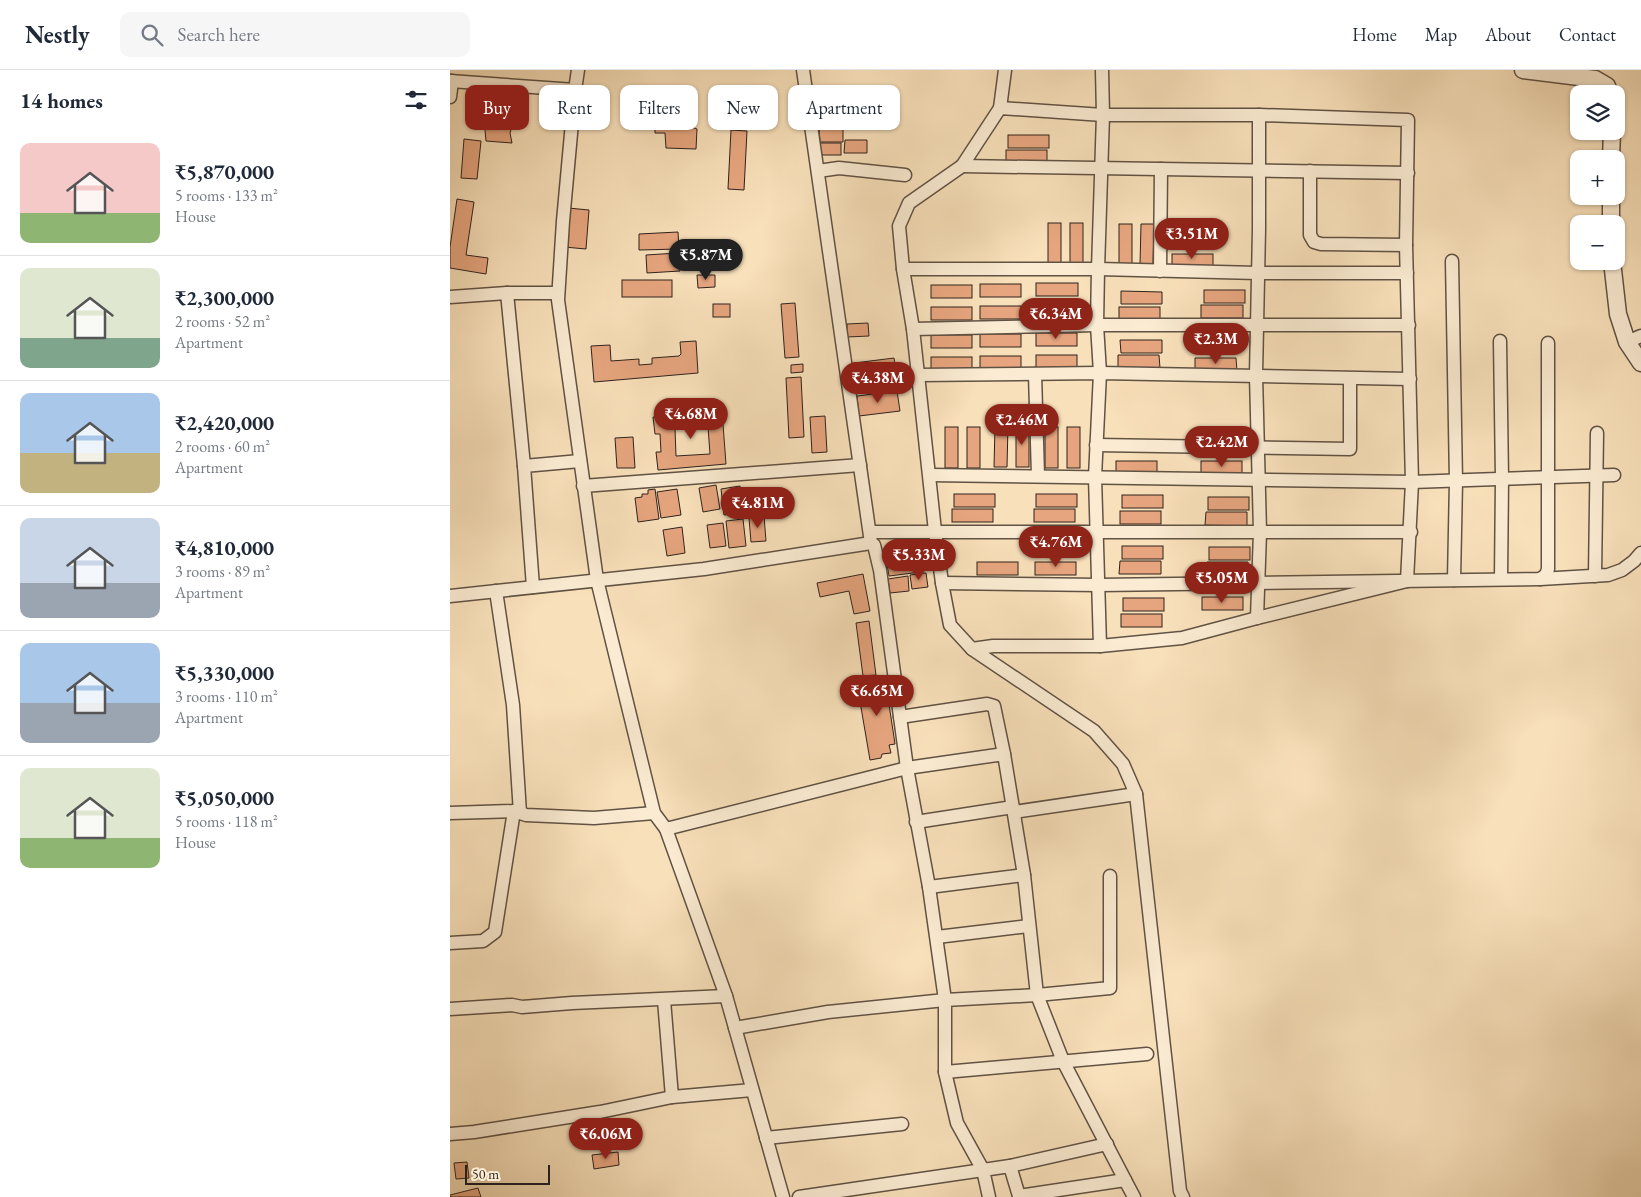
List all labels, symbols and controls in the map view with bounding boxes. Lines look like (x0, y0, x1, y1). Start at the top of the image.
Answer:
search box (120, 12, 470, 57)
text: Nestly (25, 19, 90, 50)
icon: search (138, 21, 166, 49)
text: Search here (178, 22, 260, 47)
text: Home (1352, 23, 1397, 46)
text: Map (1425, 23, 1457, 46)
text: About (1485, 23, 1531, 46)
text: Contact (1559, 23, 1616, 46)
chip: Buy (465, 85, 529, 130)
chip: Rent (539, 85, 610, 130)
chip: Filters (620, 85, 698, 130)
chip: New (708, 85, 778, 130)
chip: Apartment (788, 85, 900, 130)
map controls (1570, 85, 1625, 270)
button: layers (1570, 85, 1625, 140)
icon: filters (402, 86, 430, 114)
text: 14 homes (20, 87, 103, 114)
button: + (1570, 150, 1625, 205)
text: ₹5,870,000 (175, 158, 274, 185)
icon: home (60, 163, 120, 223)
text: 5 rooms · 133 m² (175, 185, 278, 206)
text: House (175, 206, 216, 227)
button: − (1570, 215, 1625, 270)
pin: ₹3.51M (1151, 218, 1233, 260)
text: ₹3.51M (1166, 223, 1218, 244)
pin: ₹5.87M (665, 238, 747, 281)
text: ₹5.87M (680, 244, 732, 265)
text: ₹2,300,000 (175, 284, 274, 311)
icon: home (60, 288, 120, 348)
pin: ₹6.34M (1015, 298, 1097, 340)
text: ₹6.34M (1030, 303, 1082, 324)
text: 2 rooms · 52 m² (175, 311, 270, 332)
pin: ₹2.3M (1181, 322, 1251, 365)
text: ₹2.3M (1194, 328, 1238, 349)
text: Apartment (175, 332, 243, 353)
pin: ₹4.38M (837, 362, 919, 404)
text: ₹4.38M (852, 367, 904, 388)
pin: ₹4.68M (650, 398, 732, 440)
text: ₹4.68M (665, 403, 717, 424)
pin: ₹2.46M (981, 404, 1063, 446)
text: ₹2,420,000 (175, 409, 274, 436)
text: ₹2.46M (996, 409, 1048, 430)
icon: home (60, 413, 120, 473)
pin: ₹2.42M (1181, 426, 1263, 468)
text: ₹2.42M (1196, 431, 1248, 452)
text: 2 rooms · 60 m² (175, 436, 270, 457)
text: Apartment (175, 457, 243, 478)
pin: ₹4.81M (717, 486, 799, 529)
text: ₹4.81M (732, 492, 784, 513)
pin: ₹4.76M (1015, 526, 1097, 568)
text: ₹4.76M (1030, 531, 1082, 552)
text: ₹4,810,000 (175, 534, 274, 561)
icon: home (60, 538, 120, 598)
pin: ₹5.33M (878, 538, 960, 581)
text: ₹5.33M (893, 544, 945, 565)
text: 3 rooms · 89 m² (175, 561, 270, 582)
pin: ₹5.05M (1181, 562, 1263, 604)
text: ₹5.05M (1196, 567, 1248, 588)
text: Apartment (175, 582, 243, 603)
text: ₹5,330,000 (175, 659, 274, 686)
icon: home (60, 663, 120, 723)
pin: ₹6.65M (836, 674, 918, 717)
text: ₹6.65M (851, 680, 903, 701)
text: 3 rooms · 110 m² (175, 686, 278, 707)
text: Apartment (175, 707, 243, 728)
text: ₹5,050,000 (175, 784, 274, 811)
icon: home (60, 788, 120, 848)
text: 5 rooms · 118 m² (175, 811, 278, 832)
text: House (175, 832, 216, 853)
pin: ₹6.06M (565, 1118, 647, 1160)
text: ₹6.06M (580, 1123, 632, 1144)
scale bar (465, 1162, 550, 1185)
text: 50 m (472, 1165, 499, 1183)

